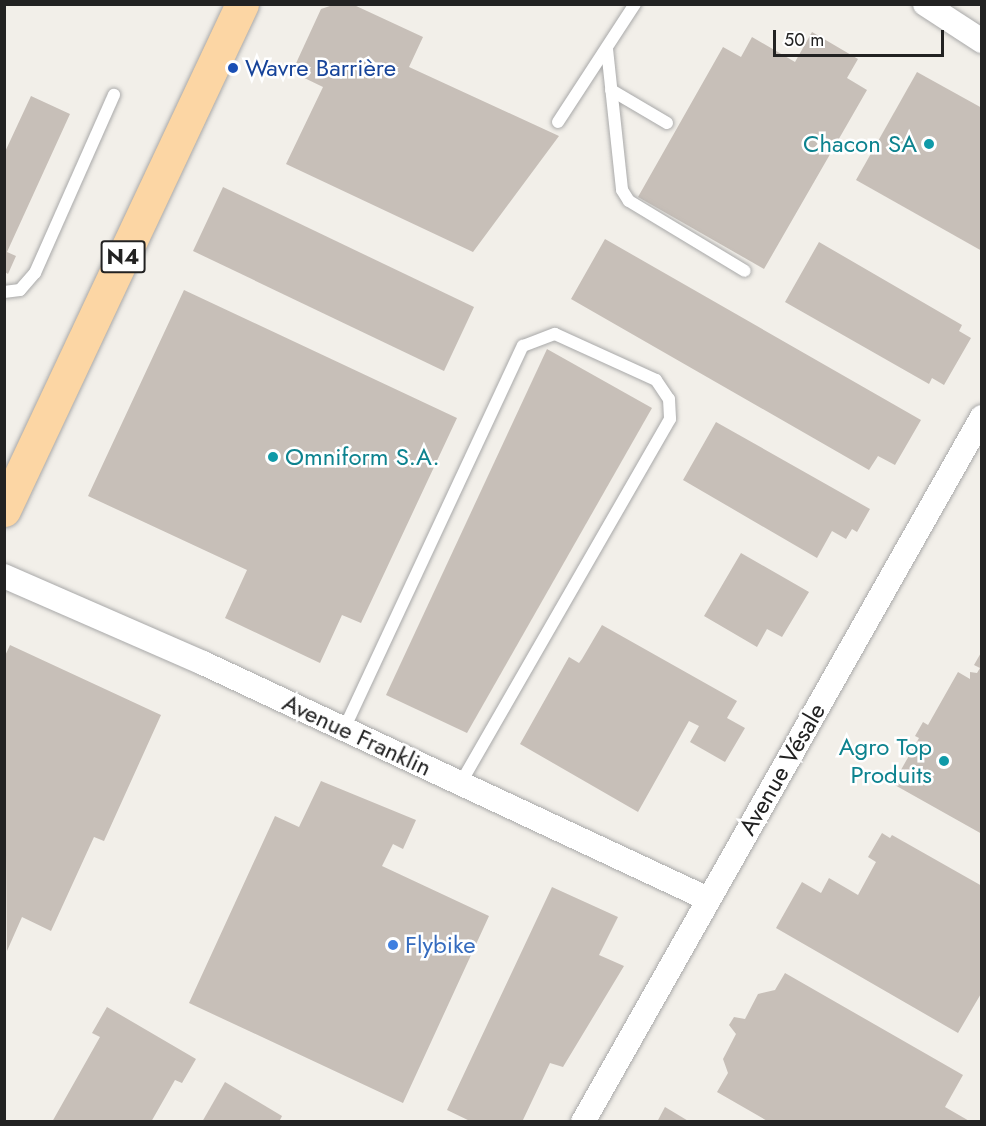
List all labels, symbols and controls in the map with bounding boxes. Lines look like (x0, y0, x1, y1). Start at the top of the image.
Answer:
scale bar (776, 18, 947, 56)
text: 50 m (784, 27, 824, 53)
place label: Wavre Barrière (245, 54, 396, 82)
marker: Wavre Barrière (226, 61, 240, 75)
place label: Chacon SA (803, 130, 917, 158)
marker: Chacon SA (922, 137, 936, 151)
road number: N4 (100, 238, 146, 276)
place label: Omniform S.A. (285, 443, 440, 471)
marker: Omniform S.A. (266, 450, 280, 464)
street label: Avenue Franklin (278, 688, 436, 782)
street label: Avenue Vésale (733, 698, 831, 840)
place label: Agro Top Produits (839, 733, 932, 789)
marker: Agro Top Produits (937, 754, 951, 768)
place label: Flybike (405, 931, 476, 959)
marker: Flybike (386, 938, 400, 952)

